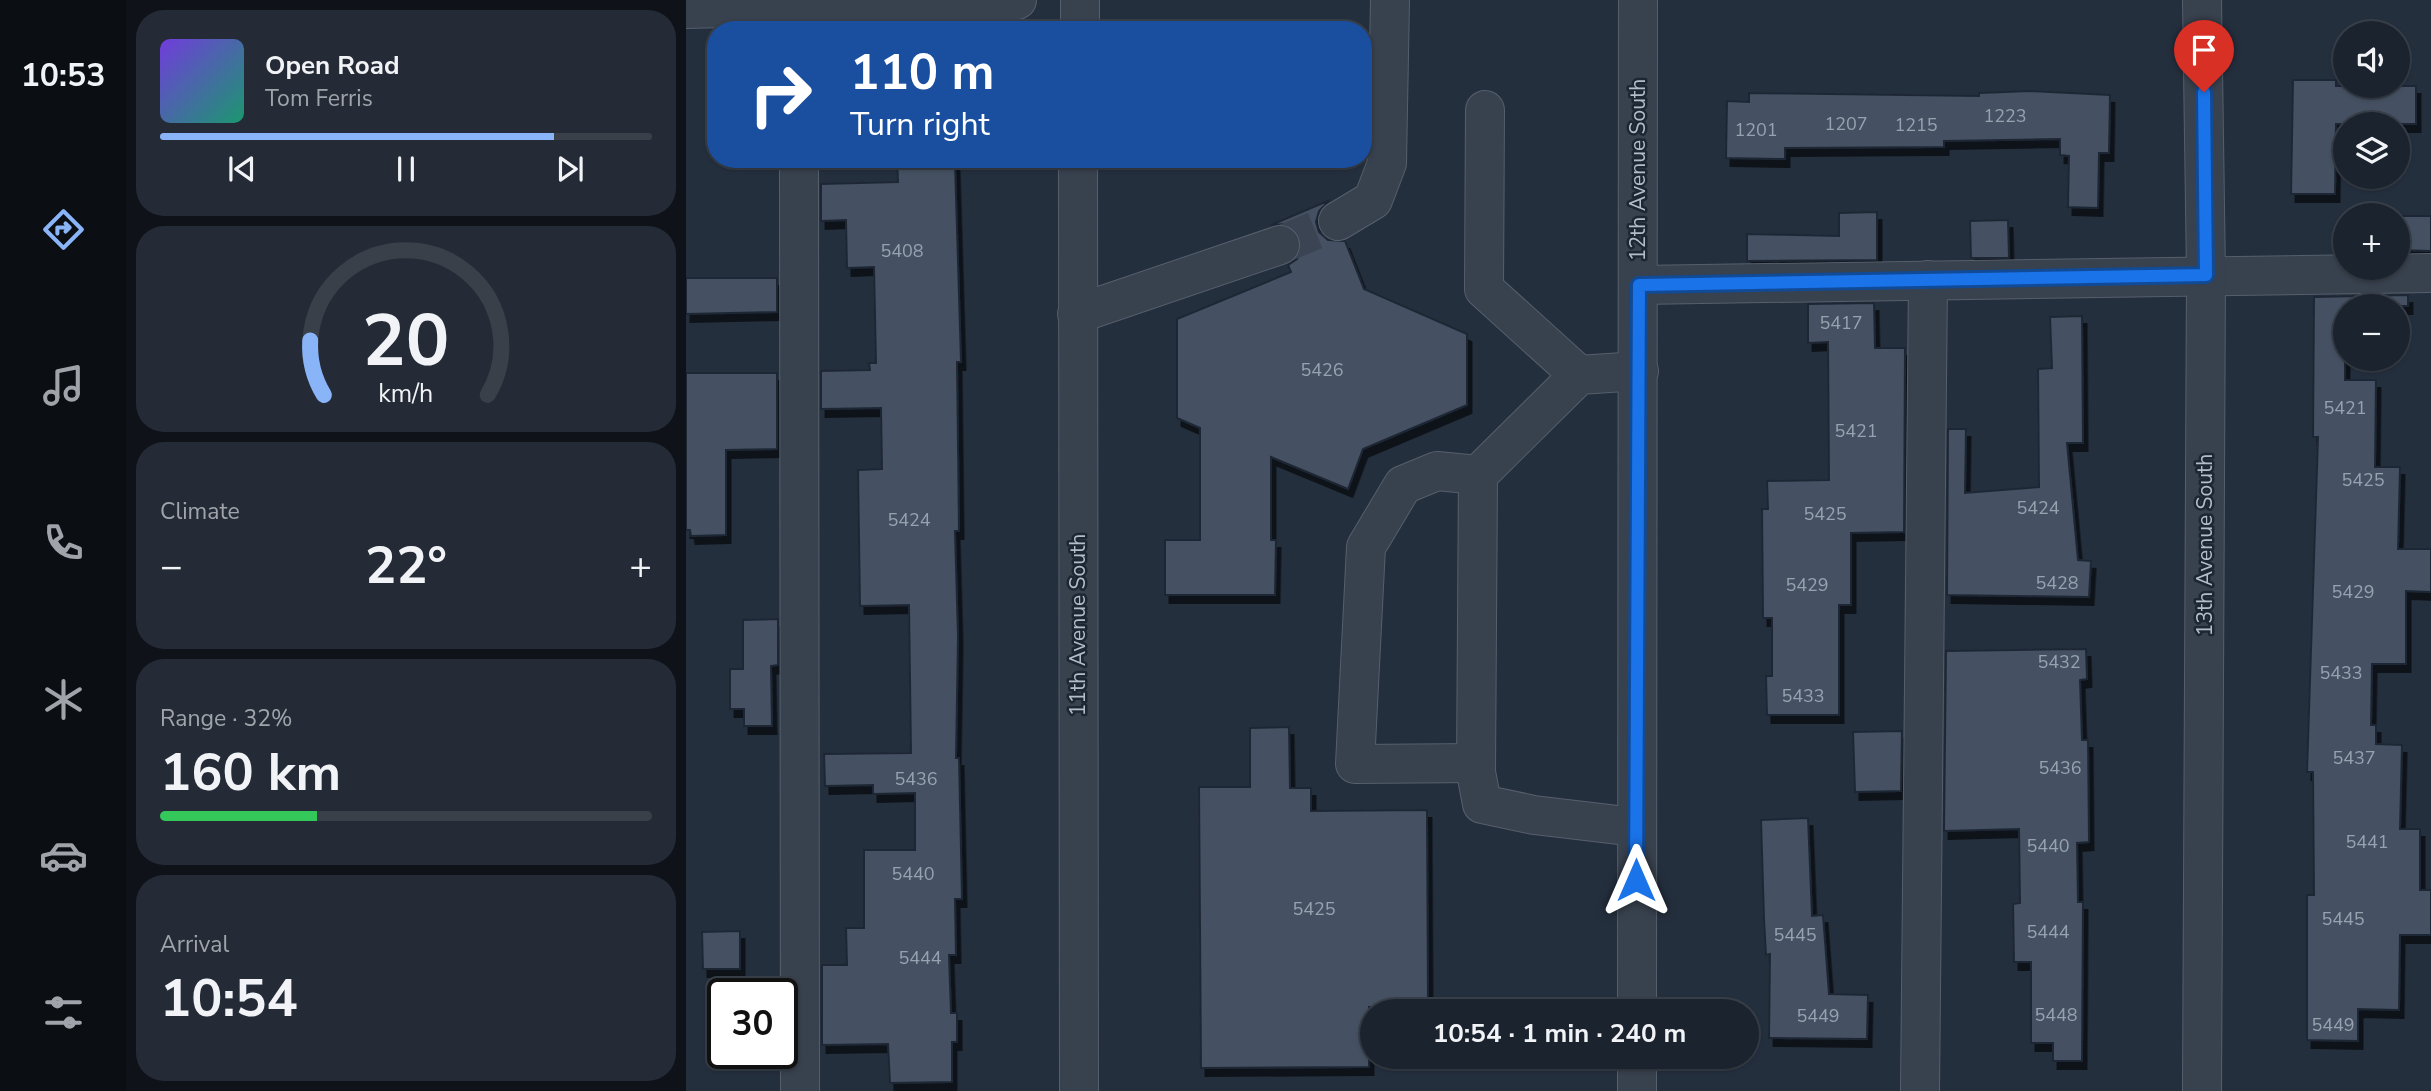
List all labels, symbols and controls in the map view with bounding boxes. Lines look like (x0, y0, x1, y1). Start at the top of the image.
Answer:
pin (2174, 20, 2234, 92)
map controls (2333, 21, 2410, 371)
button: sound (2333, 21, 2410, 98)
icon: arrive (2185, 31, 2223, 69)
text: 110 m (850, 39, 994, 106)
text: Open Road (265, 48, 400, 83)
icon: right (735, 49, 826, 140)
text: 10:53 (21, 54, 105, 97)
street label: 12th Avenue South (1624, 79, 1652, 261)
text: Tom Ferris (265, 83, 373, 114)
text: Turn right (850, 103, 990, 146)
house number: 1223 (1983, 104, 2027, 128)
house number: 1207 (1824, 112, 1868, 136)
button: layers (2333, 112, 2410, 189)
house number: 1215 (1894, 113, 1938, 137)
house number: 1201 (1734, 118, 1778, 142)
icon: previous (223, 150, 261, 188)
icon: pause (387, 150, 425, 188)
icon: next (551, 150, 589, 188)
button: + (2333, 203, 2410, 280)
icon: directions (39, 205, 88, 254)
house number: 5408 (880, 239, 924, 263)
text: 20 (362, 292, 450, 392)
button: − (2333, 294, 2410, 371)
house number: 5417 (1819, 311, 1863, 335)
house number: 5426 (1300, 358, 1344, 382)
icon: music (39, 361, 88, 410)
text: km/h (378, 377, 434, 411)
house number: 5421 (2323, 396, 2367, 420)
house number: 5421 (1834, 419, 1878, 443)
street label: 13th Avenue South (2191, 454, 2219, 636)
house number: 5425 (2341, 468, 2385, 492)
text: Climate (160, 496, 240, 527)
house number: 5424 (2016, 496, 2060, 520)
house number: 5425 (1803, 502, 1847, 526)
house number: 5424 (887, 508, 931, 532)
icon: phone (39, 518, 88, 567)
text: 22° (365, 530, 447, 601)
street label: 11th Avenue South (1064, 534, 1092, 716)
text: − (160, 541, 183, 592)
text: + (629, 541, 652, 592)
house number: 5428 (2035, 571, 2079, 595)
house number: 5429 (1785, 573, 1829, 597)
house number: 5429 (2331, 580, 2375, 604)
house number: 5432 (2037, 650, 2081, 674)
house number: 5433 (2319, 661, 2363, 685)
icon: climate (39, 675, 88, 724)
house number: 5433 (1781, 684, 1825, 708)
text: Range · 32% (160, 703, 292, 734)
text: 160 km (160, 737, 341, 808)
house number: 5437 (2332, 746, 2376, 770)
house number: 5436 (2038, 756, 2082, 780)
house number: 5436 (894, 767, 938, 791)
house number: 5441 (2345, 830, 2389, 854)
icon: car (39, 831, 88, 880)
house number: 5440 (2026, 834, 2070, 858)
position arrow (1599, 843, 1673, 917)
house number: 5440 (891, 862, 935, 886)
house number: 5425 (1292, 897, 1336, 921)
house number: 5445 (2321, 907, 2365, 931)
house number: 5444 (2026, 920, 2070, 944)
house number: 5445 (1773, 923, 1817, 947)
text: Arrival (160, 929, 229, 960)
house number: 5444 (898, 946, 942, 970)
text: 10:54 (160, 963, 298, 1034)
speed limit sign: 30 (707, 978, 798, 1069)
icon: filters (39, 988, 88, 1037)
house number: 5448 (2034, 1003, 2078, 1027)
house number: 5449 (1796, 1004, 1840, 1028)
house number: 5449 (2311, 1013, 2355, 1037)
text: 10:54 · 1 min · 240 m (1433, 1016, 1686, 1051)

